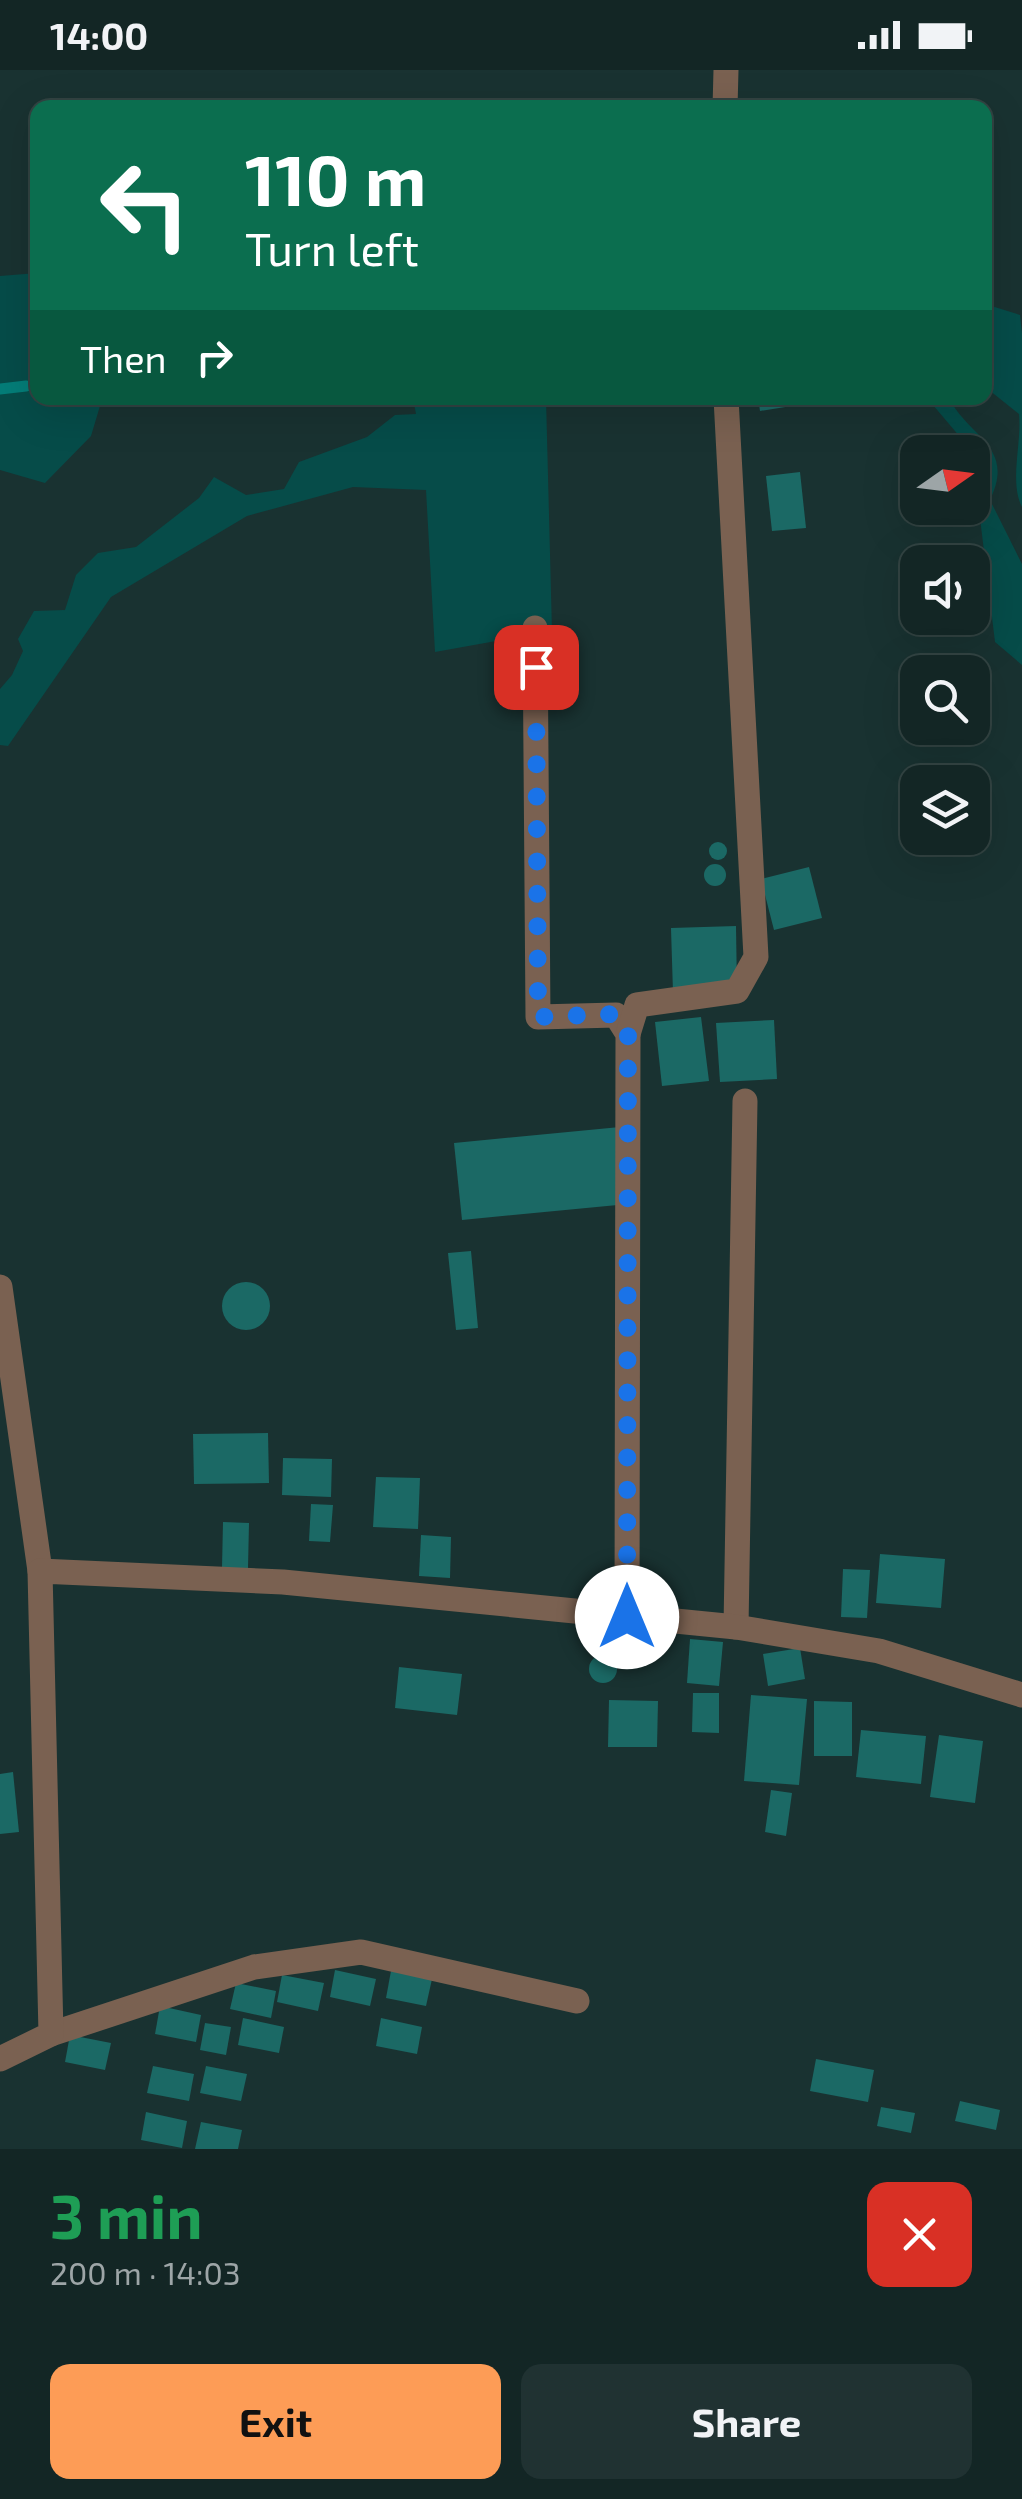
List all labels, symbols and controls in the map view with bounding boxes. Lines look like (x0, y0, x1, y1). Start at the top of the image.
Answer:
text: 14:00 (50, 12, 148, 58)
text: 110 m (245, 136, 426, 220)
icon: left (80, 140, 210, 270)
text: Turn left (245, 221, 419, 275)
icon: right (187, 330, 242, 385)
text: Then (80, 335, 167, 381)
north arrow (900, 435, 990, 525)
map controls (900, 435, 990, 855)
button: sound (900, 545, 990, 635)
pin (494, 625, 579, 710)
icon: arrive (509, 640, 564, 695)
button: search (900, 655, 990, 745)
button: layers (900, 765, 990, 855)
position arrow (575, 1565, 679, 1669)
text: 3 min (50, 2179, 202, 2251)
button: close (867, 2182, 972, 2287)
text: 200 m · 14:03 (50, 2253, 241, 2291)
button: Exit (50, 2364, 501, 2479)
button: Share (521, 2364, 972, 2479)

